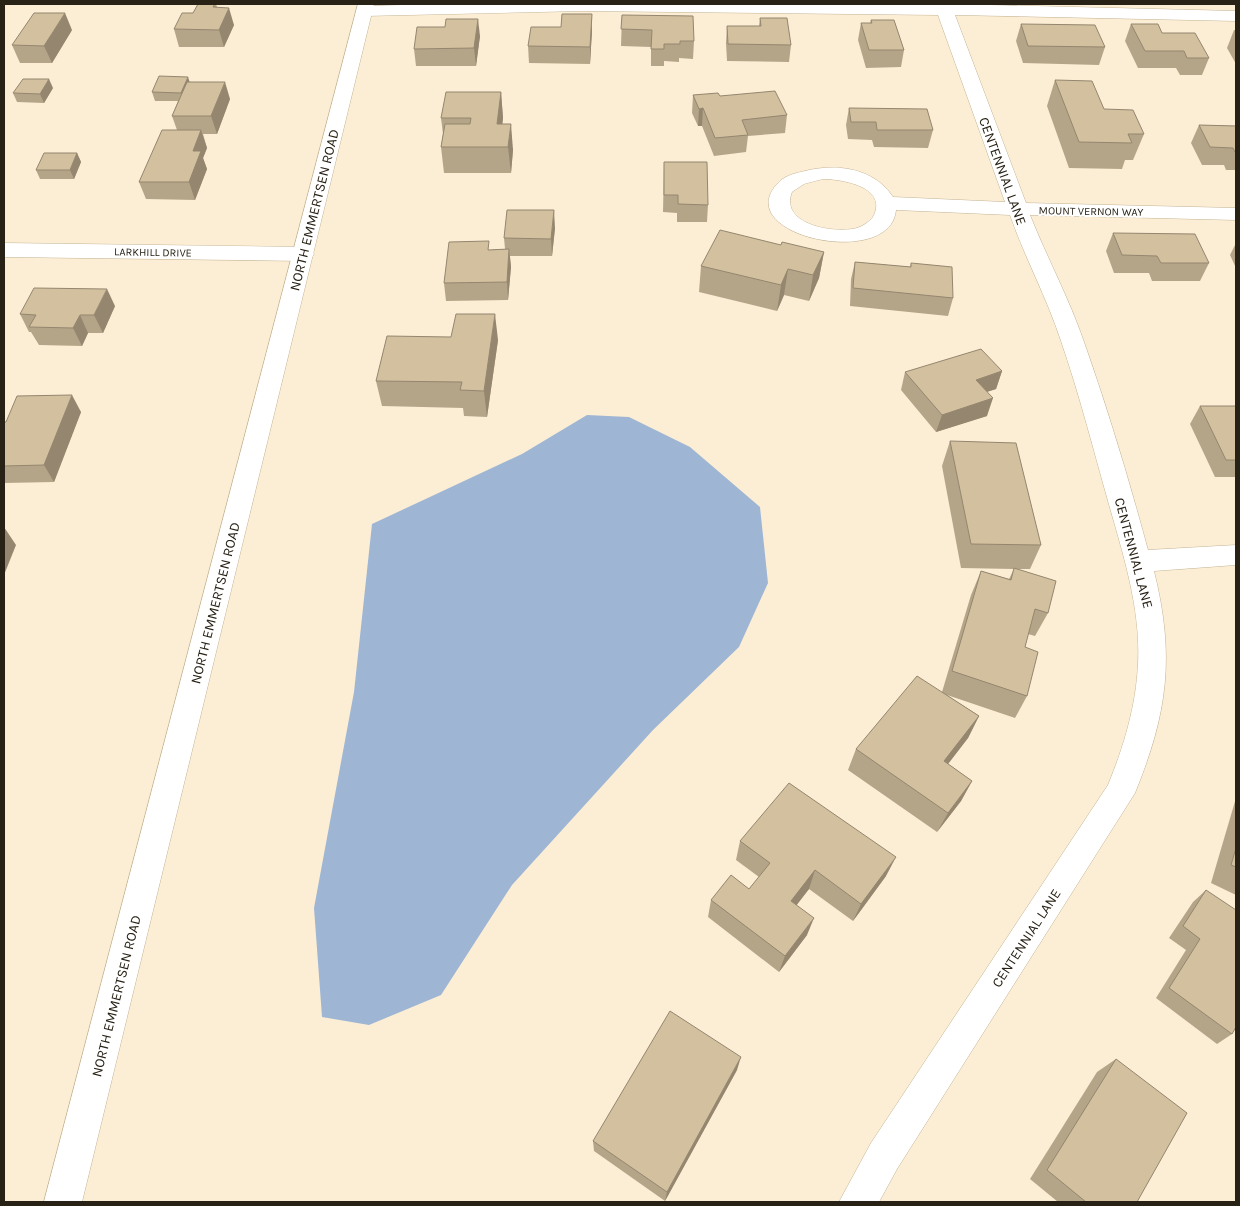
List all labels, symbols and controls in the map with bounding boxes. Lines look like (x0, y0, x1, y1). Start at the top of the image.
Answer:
street label: CENTENNIAL LANE (975, 115, 1030, 228)
street label: NORTH EMMERTSEN ROAD (286, 128, 343, 293)
street label: MOUNT VERNON WAY (1039, 204, 1143, 219)
street label: LARKHILL DRIVE (114, 245, 192, 260)
street label: CENTENNIAL LANE (1111, 496, 1156, 610)
street label: NORTH EMMERTSEN ROAD (187, 521, 244, 686)
street label: CENTENNIAL LANE (988, 886, 1065, 991)
street label: NORTH EMMERTSEN ROAD (88, 914, 145, 1079)

